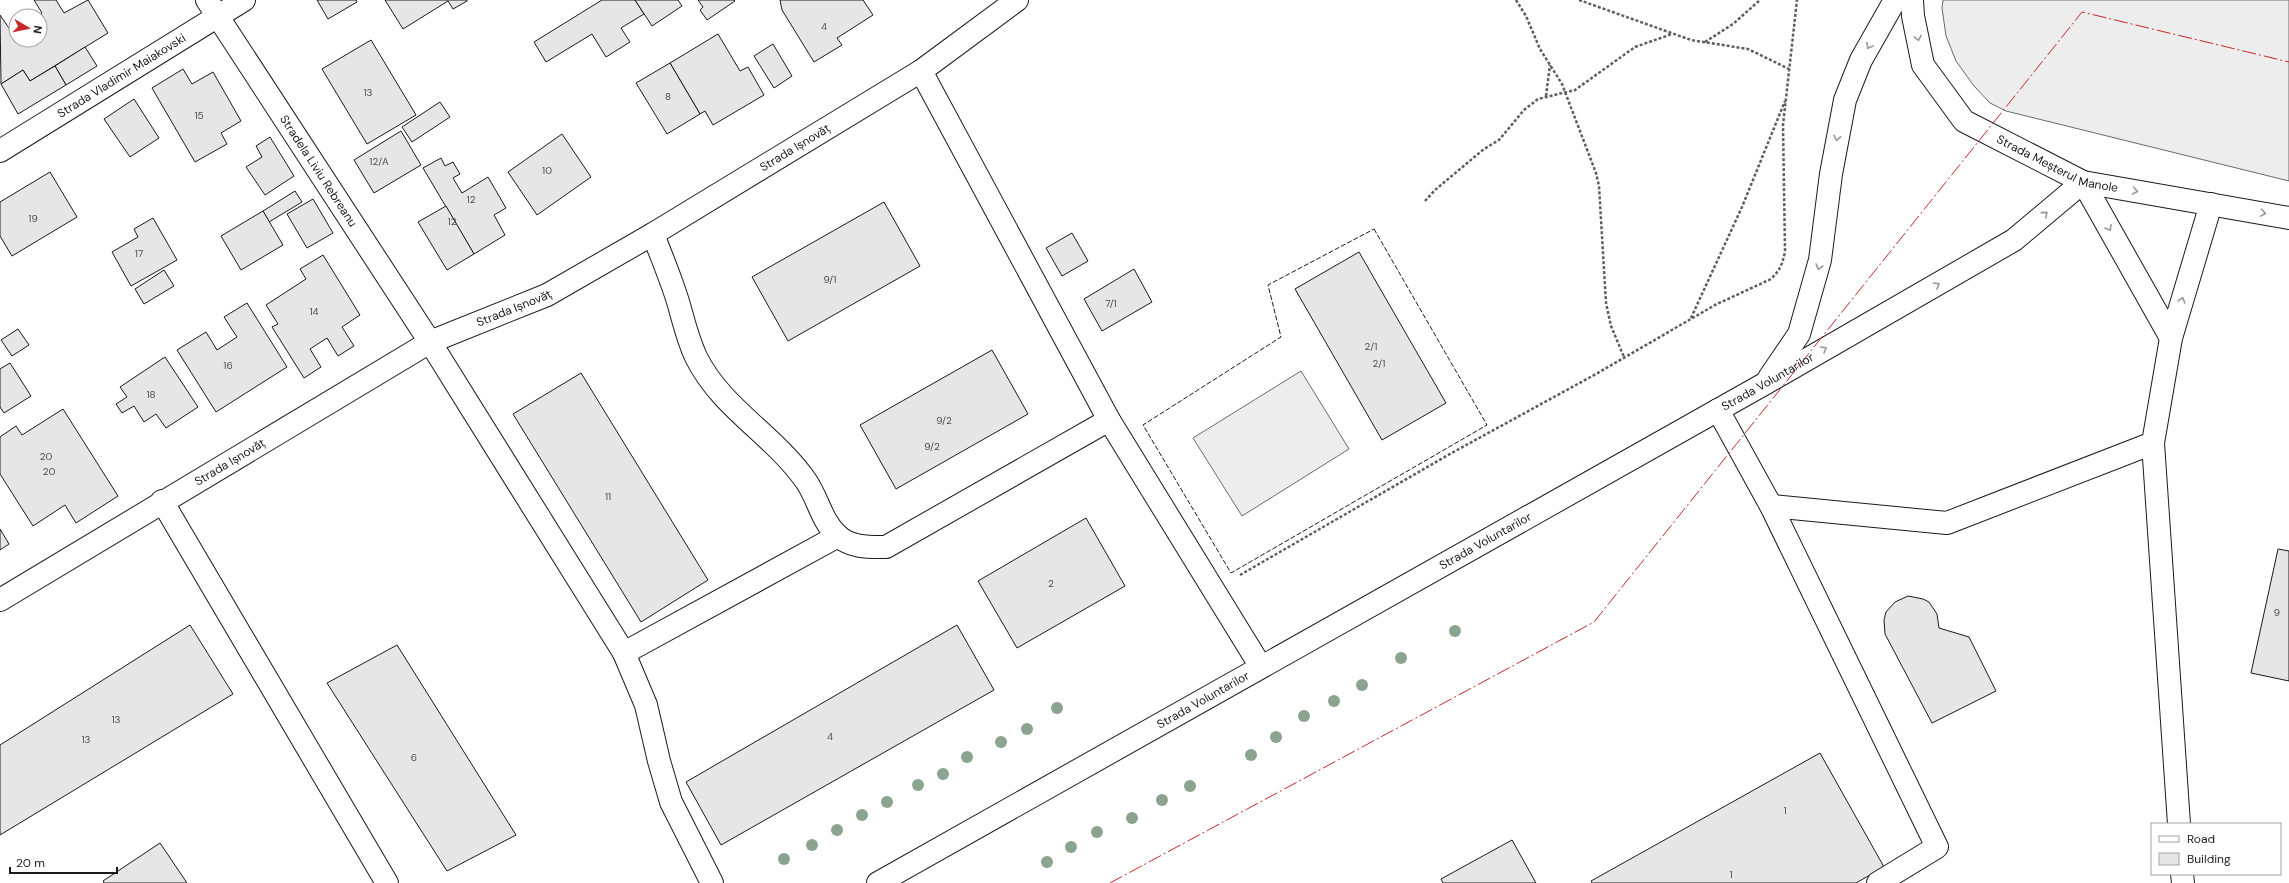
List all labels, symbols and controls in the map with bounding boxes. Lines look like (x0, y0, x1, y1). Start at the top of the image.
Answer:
north arrow (8, 8, 48, 48)
house number: 4 (821, 20, 827, 33)
text: N (30, 25, 45, 35)
street label: Strada Vladimir Maiakovski (54, 30, 189, 122)
one-way arrow (1913, 35, 1921, 42)
one-way arrow (1866, 42, 1873, 49)
house number: 13 (363, 86, 373, 99)
house number: 8 (665, 90, 671, 103)
house number: 15 (194, 109, 204, 122)
street label: Stradela Liviu Rebreanu (276, 112, 361, 230)
street label: Strada Ișnovăț (757, 120, 833, 175)
street label: Strada Meșterul Manole (1994, 131, 2120, 196)
one-way arrow (1834, 135, 1842, 141)
house number: 12/A (369, 155, 389, 168)
house number: 10 (542, 164, 552, 177)
one-way arrow (2132, 186, 2138, 195)
house number: 12 (467, 193, 476, 206)
one-way arrow (2260, 208, 2266, 217)
one-way arrow (2041, 211, 2048, 218)
house number: 19 (28, 212, 38, 225)
house number: 12 (448, 215, 457, 228)
one-way arrow (2104, 224, 2111, 231)
house number: 17 (135, 247, 143, 260)
one-way arrow (1815, 263, 1824, 270)
house number: 9/1 (824, 273, 836, 286)
one-way arrow (1933, 282, 1940, 289)
street label: Strada Ișnovăț (474, 286, 555, 331)
house number: 7/1 (1105, 297, 1117, 310)
one-way arrow (2177, 297, 2186, 304)
house number: 14 (309, 305, 319, 318)
house number: 2/1 (1365, 340, 1377, 353)
one-way arrow (1820, 347, 1827, 354)
street label: Strada Voluntarilor (1719, 349, 1817, 414)
house number: 2/1 (1373, 357, 1385, 370)
house number: 16 (223, 359, 233, 372)
house number: 18 (146, 388, 156, 401)
house number: 9/2 (936, 414, 952, 427)
street label: Strada Ișnovăț (192, 435, 268, 489)
house number: 9/2 (924, 440, 940, 453)
house number: 20 (40, 450, 52, 463)
house number: 20 (43, 465, 55, 478)
house number: 11 (605, 490, 611, 503)
street label: Strada Voluntarilor (1436, 508, 1535, 573)
house number: 2 (1048, 577, 1054, 590)
house number: 9 (2274, 606, 2280, 619)
street label: Strada Voluntarilor (1154, 667, 1253, 732)
house number: 13 (111, 713, 121, 726)
house number: 4 (827, 730, 833, 743)
house number: 13 (81, 733, 91, 746)
house number: 6 (411, 751, 417, 764)
house number: 1 (1783, 804, 1787, 817)
legend (2151, 823, 2281, 875)
text: Road (2187, 831, 2215, 847)
scale bar (10, 849, 117, 875)
text: Building (2187, 851, 2231, 867)
text: 20 m (16, 855, 45, 871)
house number: 1 (1729, 868, 1733, 881)

